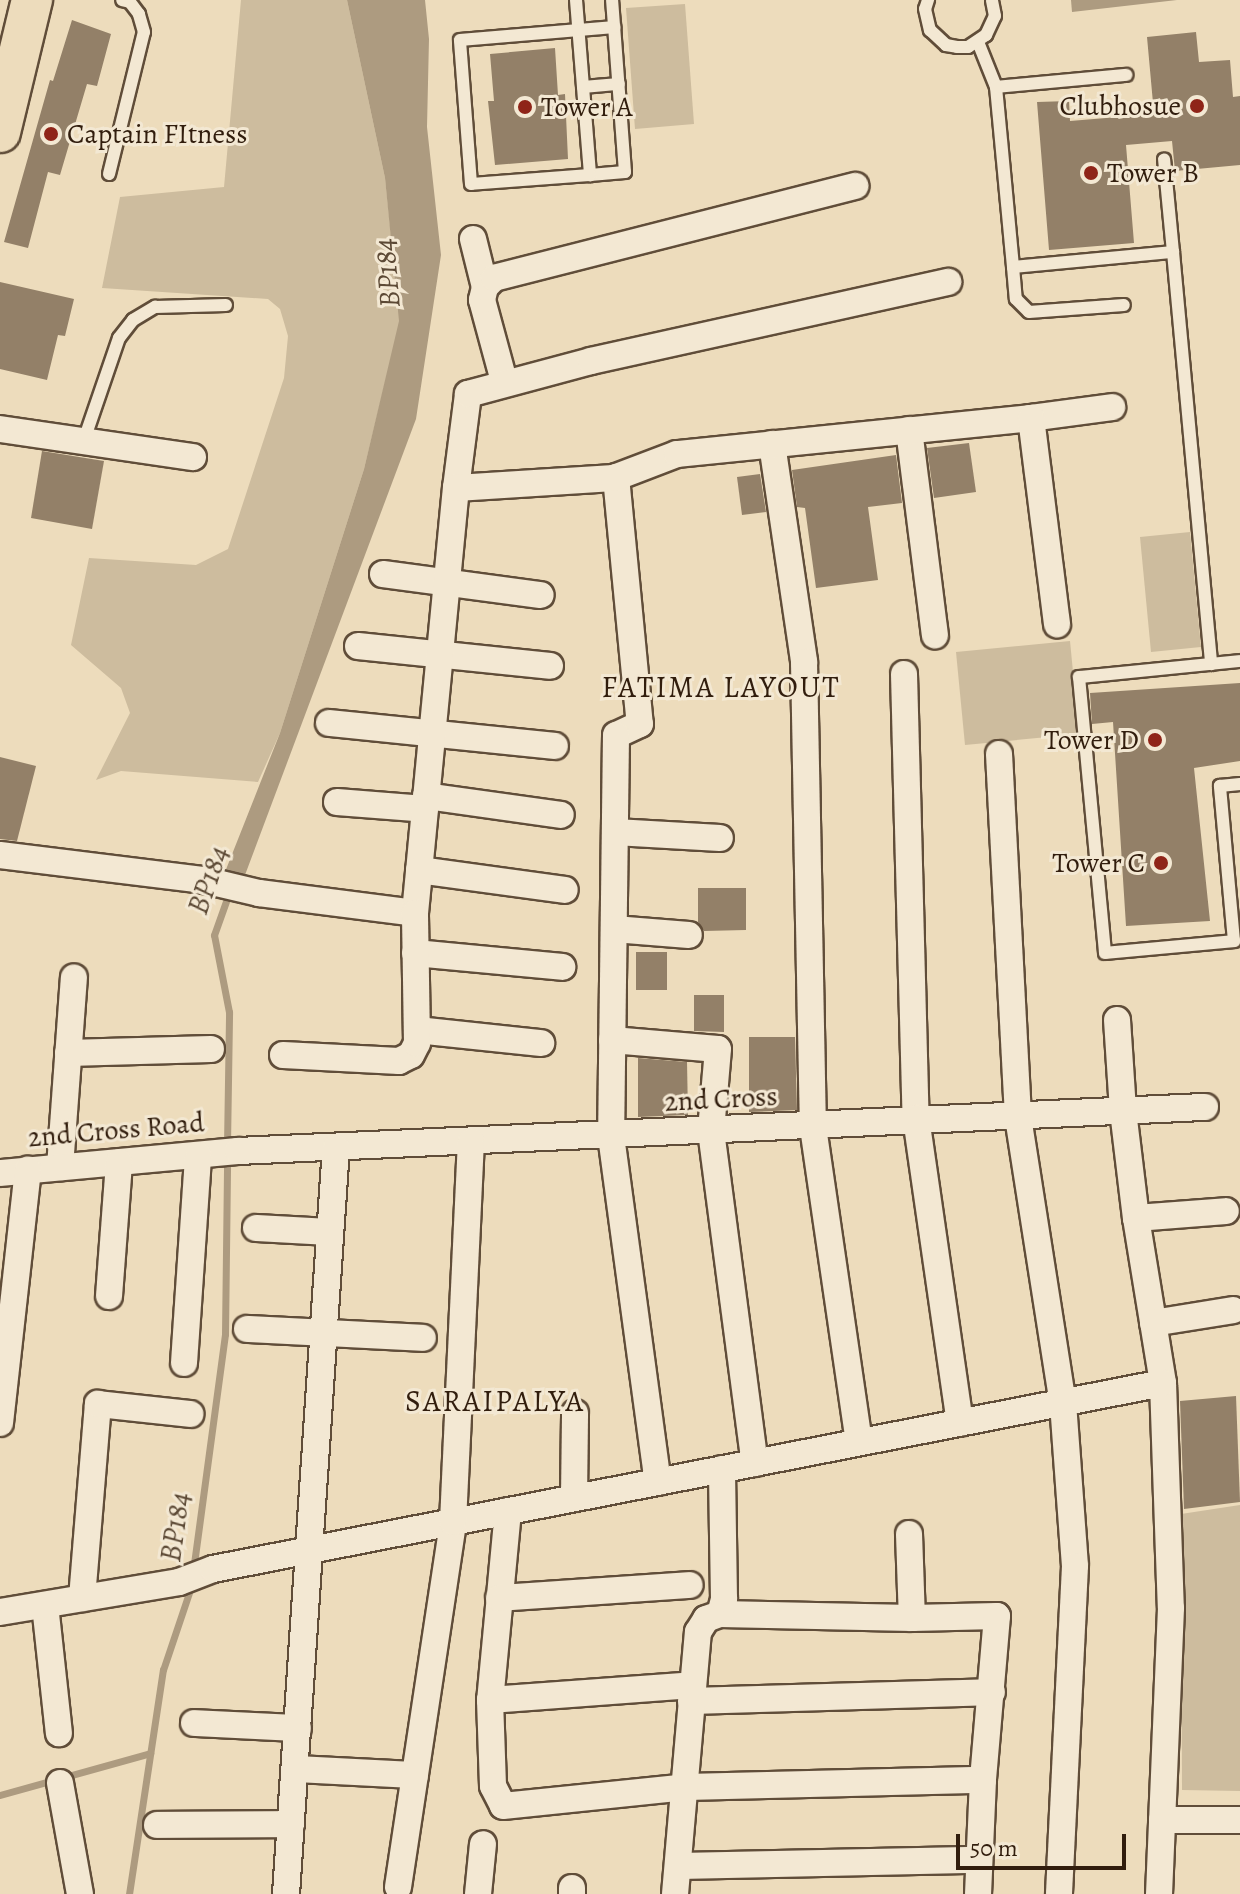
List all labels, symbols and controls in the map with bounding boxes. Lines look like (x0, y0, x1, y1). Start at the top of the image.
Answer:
place label: Clubhosue (1059, 89, 1181, 123)
place label: Tower A (541, 90, 633, 124)
marker: Clubhosue (1188, 97, 1206, 115)
marker: Tower A (516, 98, 534, 116)
place label: Captain FItness (67, 117, 248, 151)
marker: Captain FItness (42, 125, 60, 143)
place label: Tower B (1107, 156, 1199, 190)
marker: Tower B (1082, 164, 1100, 182)
water label: BP184 (366, 237, 408, 309)
district label: FATIMA LAYOUT (601, 669, 841, 705)
place label: Tower D (1044, 723, 1139, 757)
marker: Tower D (1146, 731, 1164, 749)
water label: BP184 (180, 841, 236, 919)
place label: Tower C (1052, 846, 1145, 880)
marker: Tower C (1152, 854, 1170, 872)
street label: 2nd Cross (664, 1079, 778, 1119)
street label: 2nd Cross Road (26, 1106, 206, 1154)
district label: SARAIPALYA (405, 1383, 585, 1419)
water label: BP184 (152, 1490, 198, 1564)
scale bar (960, 1818, 1130, 1868)
text: 50 m (970, 1832, 1018, 1864)

